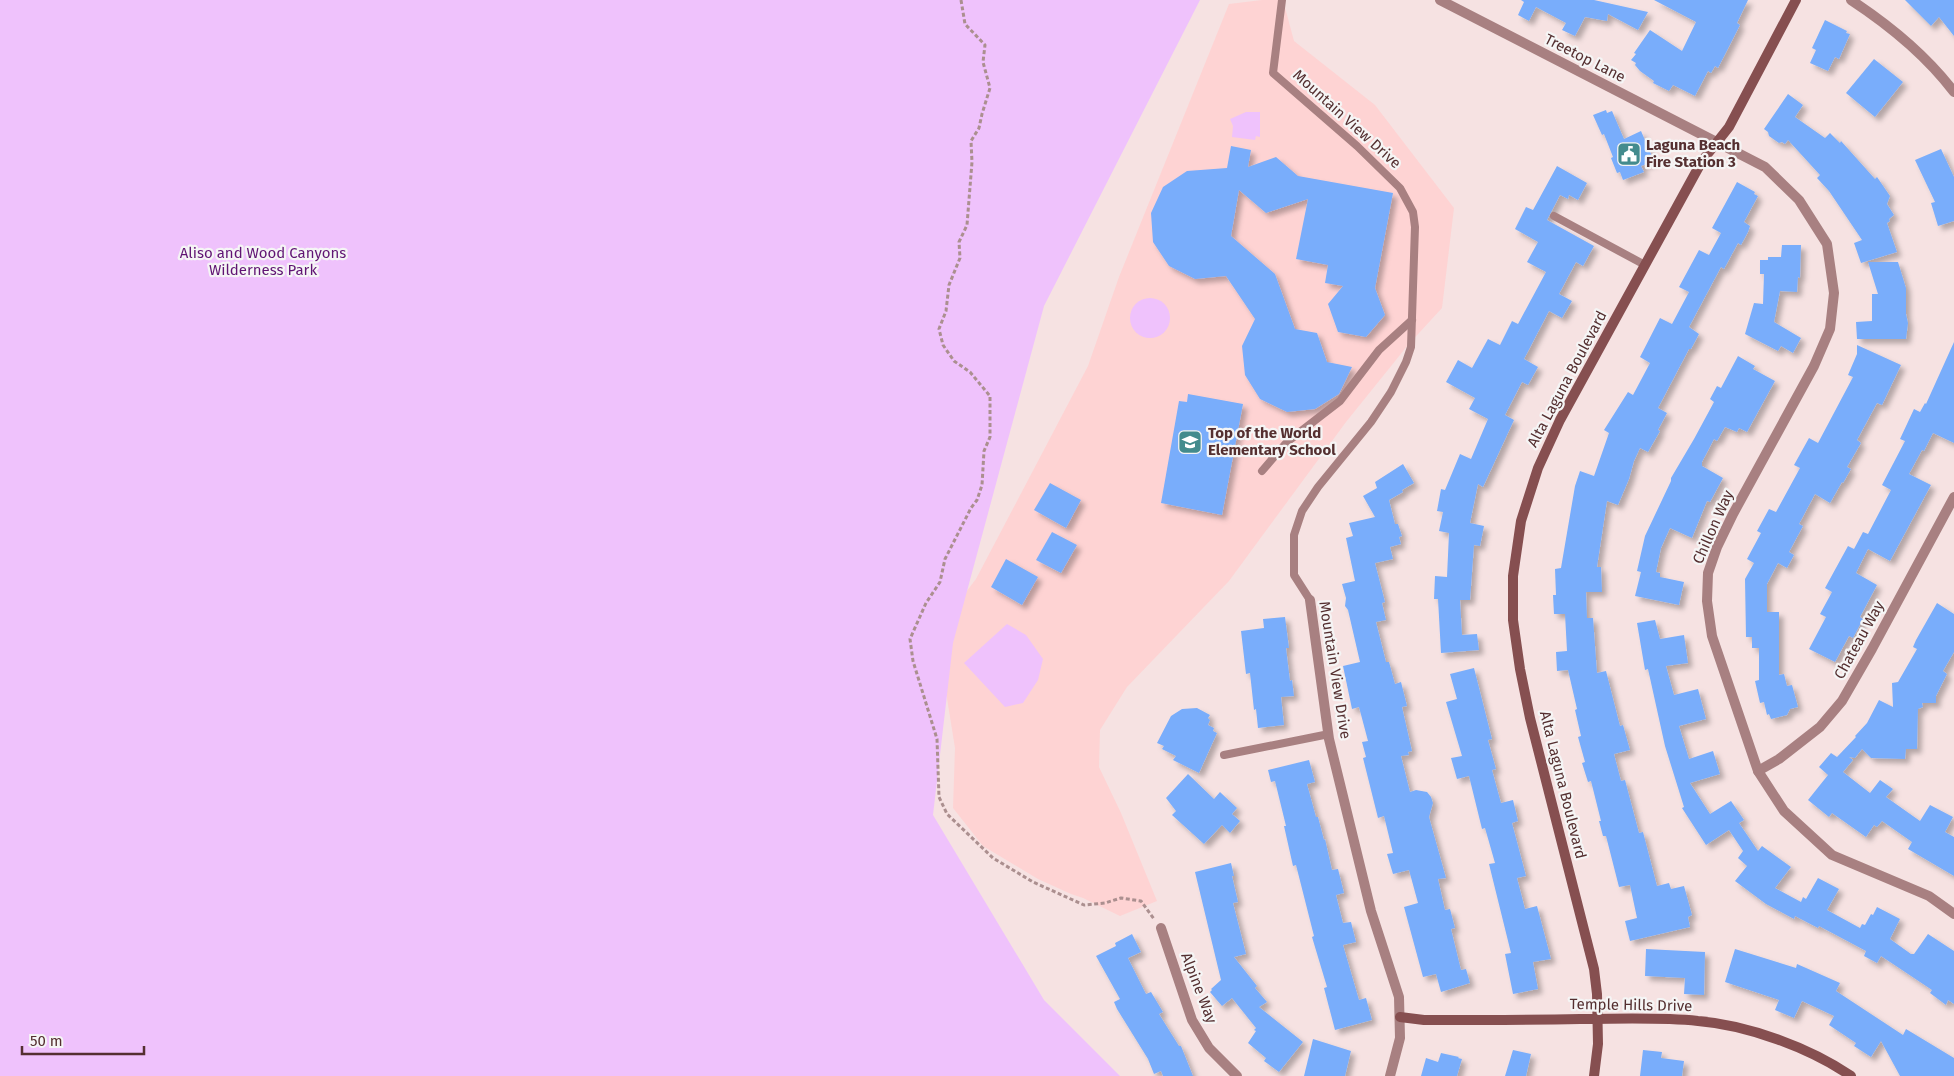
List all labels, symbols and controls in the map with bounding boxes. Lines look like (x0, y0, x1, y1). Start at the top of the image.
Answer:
street label: Treetop Lane (1542, 30, 1628, 86)
street label: Mountain View Drive (1289, 66, 1405, 172)
place label: Laguna Beach Fire Station 3 (1646, 136, 1740, 171)
public building icon: Laguna Beach Fire Station 3 (1616, 141, 1642, 167)
park label: Aliso and Wood Canyons Wilderness Park (180, 244, 346, 279)
street label: Alta Laguna Boulevard (1523, 308, 1611, 450)
place label: Top of the World Elementary School (1208, 424, 1336, 459)
school or university icon: Top of the World Elementary School (1177, 429, 1203, 455)
street label: Chillon Way (1689, 487, 1737, 567)
street label: Chateau Way (1830, 597, 1888, 682)
street label: Mountain View Drive (1315, 600, 1355, 740)
street label: Alta Laguna Boulevard (1536, 709, 1590, 861)
street label: Alpine Way (1177, 950, 1221, 1026)
street label: Temple Hills Drive (1569, 995, 1693, 1015)
scale bar (22, 1024, 145, 1056)
text: 50 m (30, 1032, 63, 1050)

